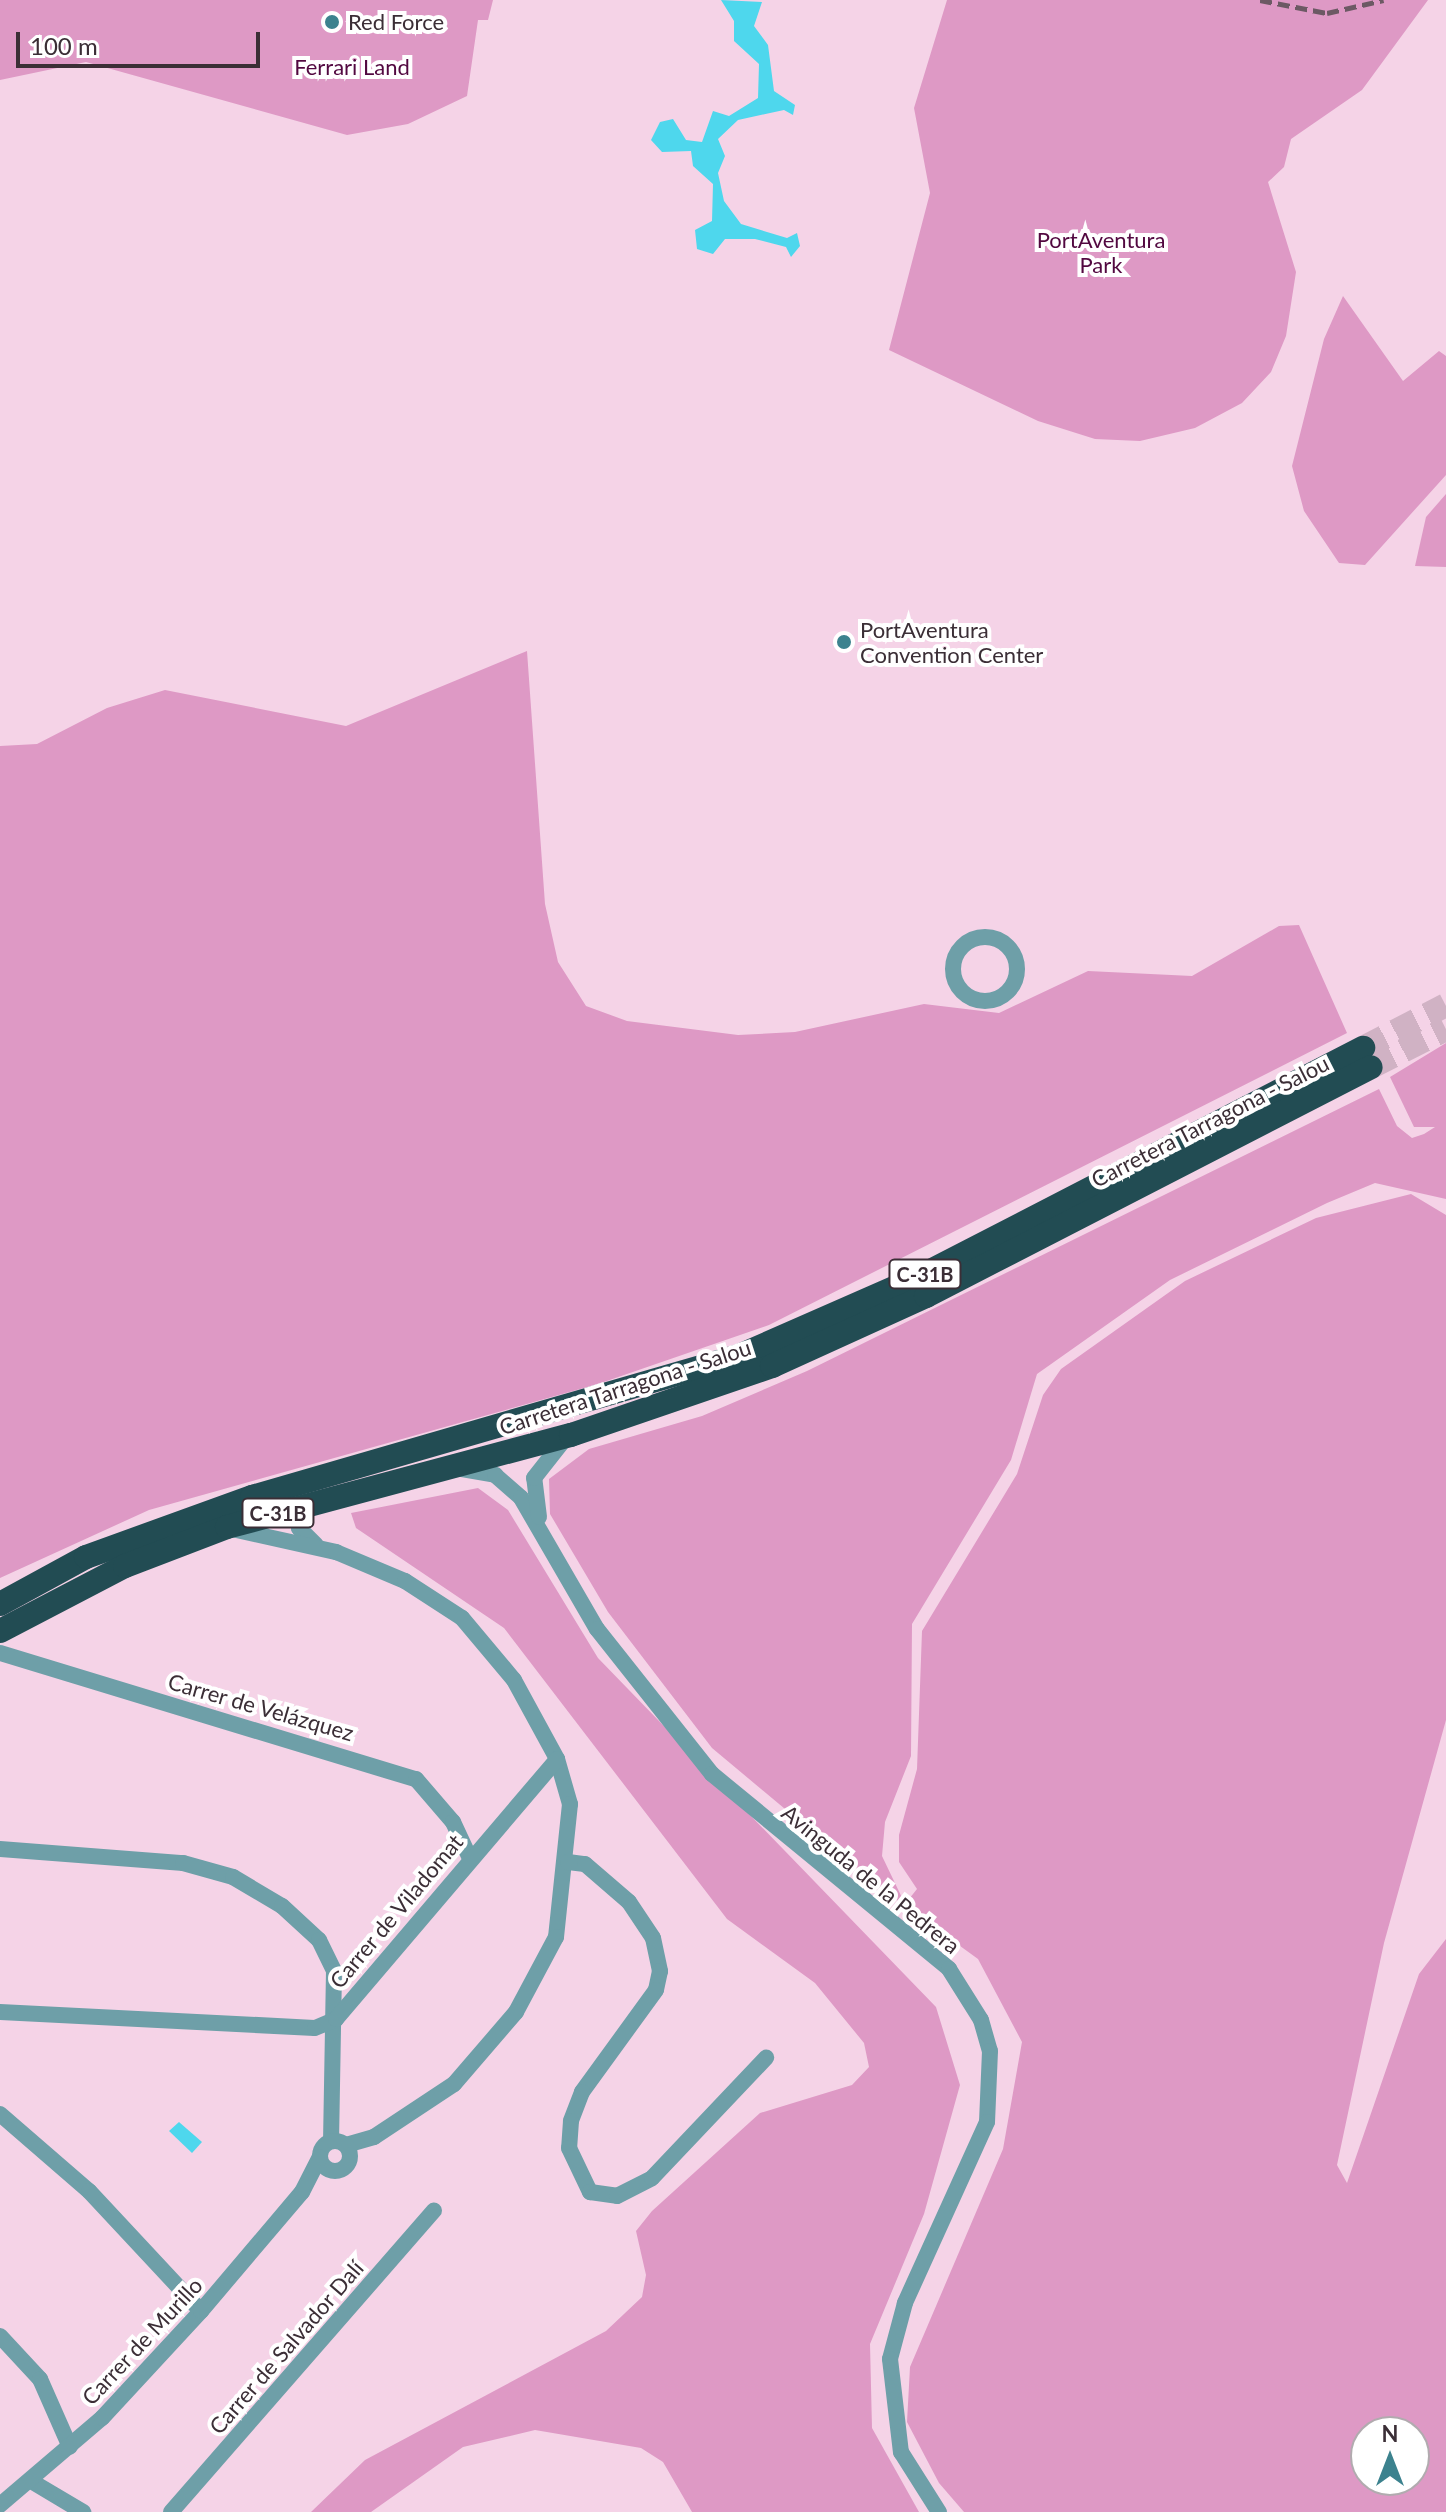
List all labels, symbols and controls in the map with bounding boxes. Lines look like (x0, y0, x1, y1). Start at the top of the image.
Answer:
place label: Red Force (348, 9, 444, 35)
marker: Red Force (323, 13, 341, 31)
scale bar (20, 16, 264, 66)
text: 100 m (30, 31, 98, 60)
park label: Ferrari Land (294, 54, 410, 80)
park label: PortAventura Park (1037, 226, 1165, 278)
place label: PortAventura Convention Center (860, 616, 1043, 668)
marker: PortAventura Convention Center (835, 633, 853, 651)
street label: Carretera Tarragona - Salou (1086, 1049, 1334, 1193)
road number: C-31B (887, 1258, 963, 1290)
street label: Carretera Tarragona - Salou (495, 1334, 755, 1440)
road number: C-31B (240, 1497, 316, 1529)
street label: Carrer de Velázquez (165, 1668, 357, 1746)
street label: Avinguda de la Pedrera (777, 1799, 965, 1959)
street label: Carrer de Viladomat (324, 1828, 468, 1994)
street label: Carrer de Salvador Dalí (203, 2254, 369, 2440)
street label: Carrer de Murillo (76, 2272, 208, 2410)
north arrow (1350, 2416, 1430, 2496)
text: N (1382, 2420, 1398, 2447)

